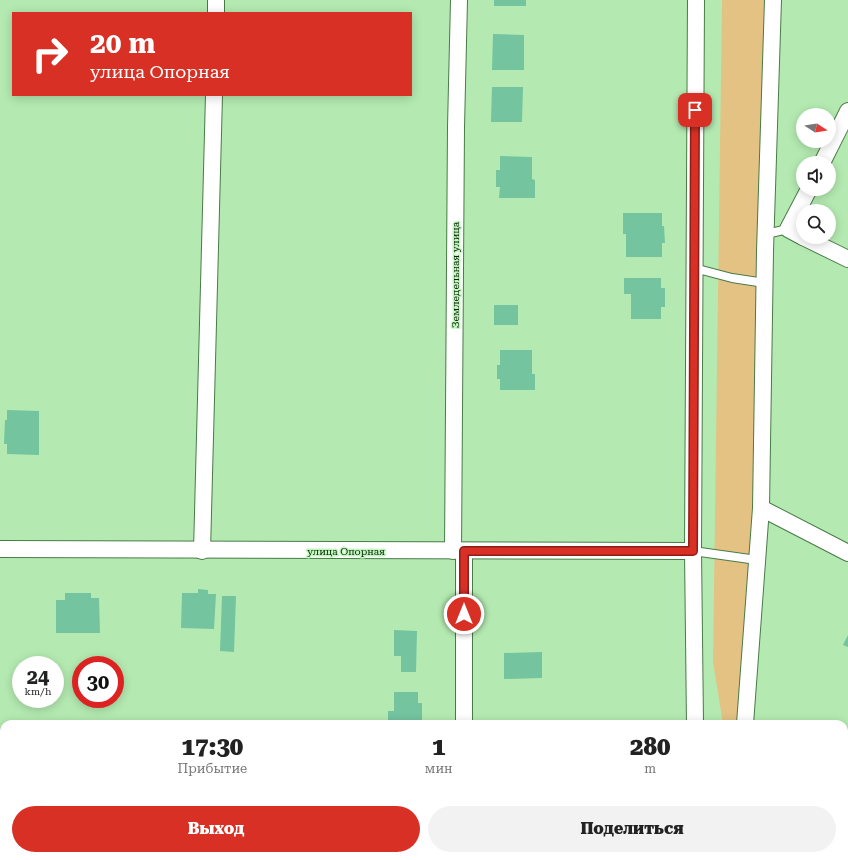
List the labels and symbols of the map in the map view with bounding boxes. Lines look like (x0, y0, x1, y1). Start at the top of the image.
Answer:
pin (678, 93, 712, 127)
north arrow (796, 108, 836, 148)
street label: Земледельная улица (450, 221, 461, 328)
street label: улица Опорная (307, 546, 385, 557)
position arrow (443, 593, 485, 635)
speed limit sign: 30 (72, 656, 124, 708)

